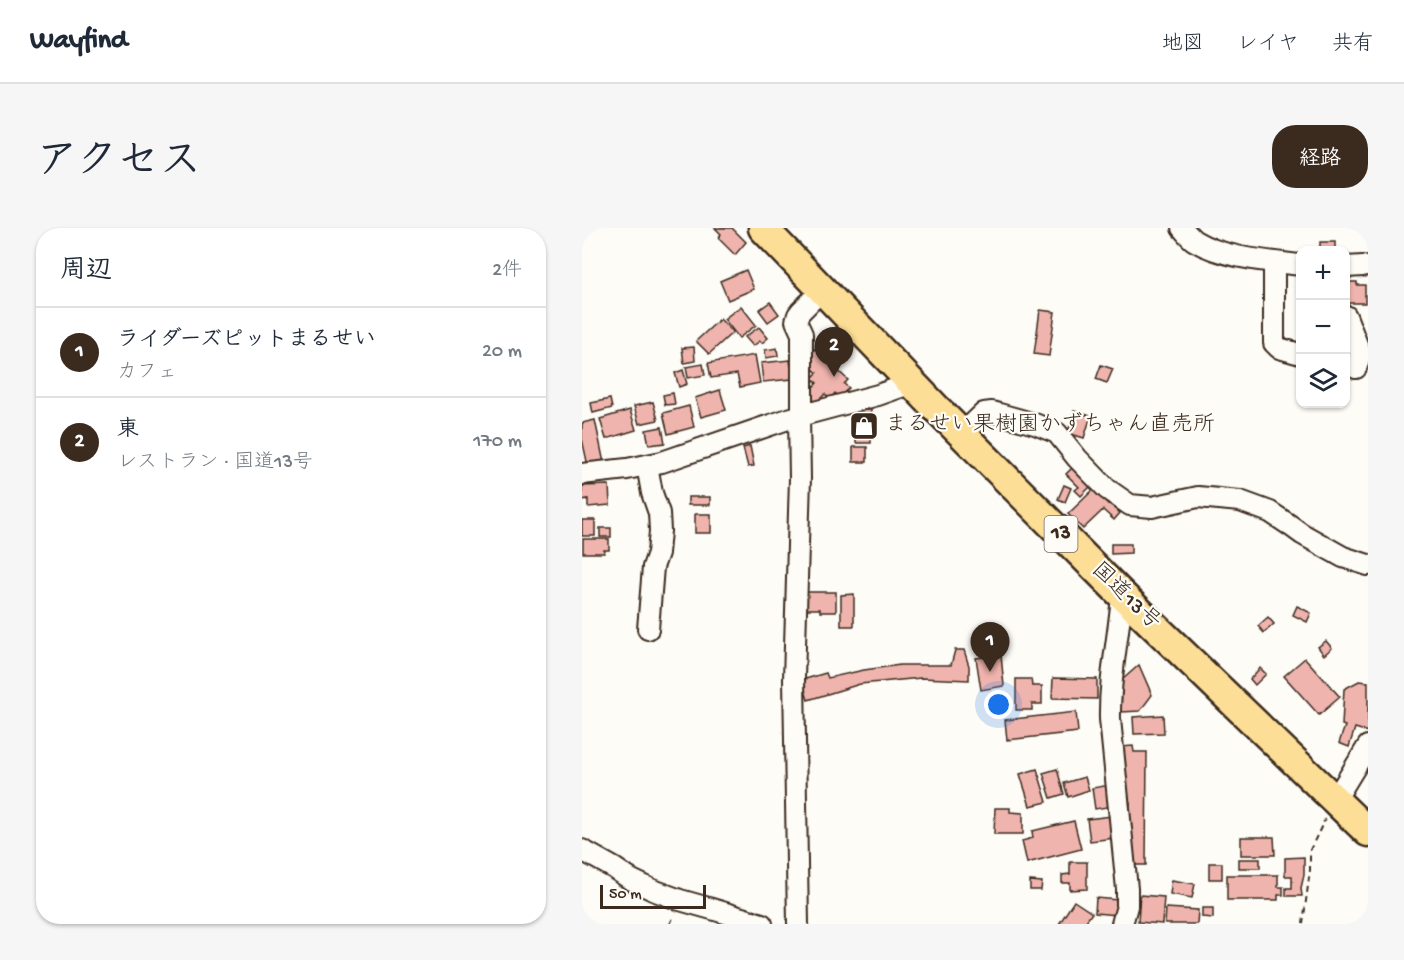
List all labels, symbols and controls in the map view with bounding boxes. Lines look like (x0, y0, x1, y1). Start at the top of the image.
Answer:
text: Wayfind (30, 25, 127, 58)
text: 地図 (1162, 33, 1204, 58)
text: レイヤ (1237, 33, 1299, 58)
text: 共有 (1332, 33, 1374, 58)
button: 経路 (1272, 125, 1368, 188)
text: アクセス (36, 140, 201, 189)
map controls (1296, 246, 1350, 408)
button: + (1296, 246, 1350, 300)
text: 周辺 (60, 257, 112, 288)
text: 2件 (492, 260, 522, 283)
button: − (1296, 300, 1350, 354)
text: ライダーズピットまるせい (117, 328, 376, 354)
pin: 2 (814, 328, 854, 377)
text: 1 (75, 341, 84, 364)
text: 20 m (482, 341, 522, 364)
button: layers (1296, 354, 1350, 408)
text: カフェ (117, 362, 177, 385)
shop icon: まるせい果樹園かずちゃん直売所 (848, 410, 880, 442)
place label: まるせい果樹園かずちゃん直売所 (885, 412, 1215, 439)
text: 東 (117, 418, 139, 444)
text: 2 (75, 431, 84, 454)
text: 170 m (473, 431, 522, 454)
text: レストラン · 国道13号 (117, 452, 313, 475)
road number: 13 (1044, 516, 1078, 552)
street label: 国道13号 (1085, 557, 1166, 636)
pin: 1 (970, 622, 1010, 672)
your location (984, 690, 1013, 719)
scale bar (600, 882, 706, 910)
text: 50 m (609, 886, 642, 905)

